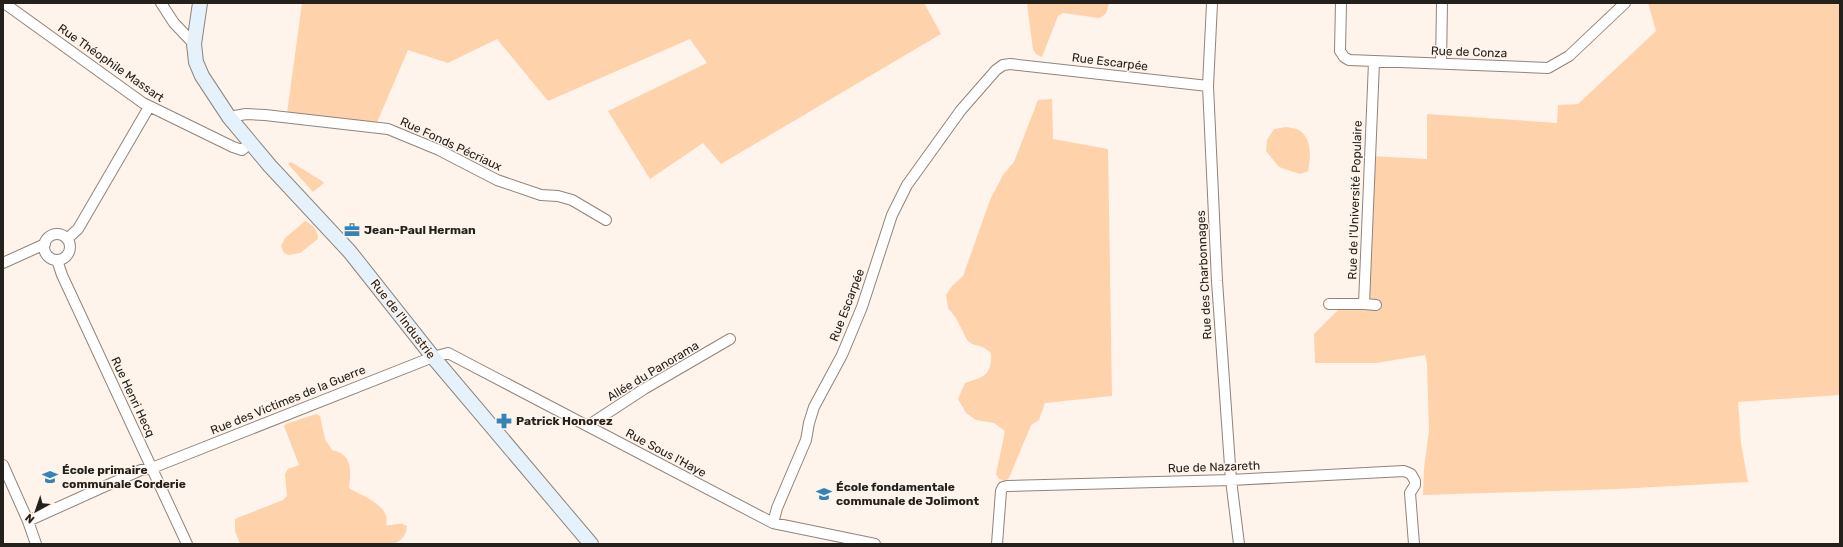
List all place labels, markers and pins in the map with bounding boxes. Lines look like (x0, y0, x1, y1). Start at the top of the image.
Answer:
office icon: Jean-Paul Herman (343, 221, 361, 239)
place label: Jean-Paul Herman (364, 223, 476, 237)
pharmacy icon: Patrick Honorez (495, 412, 513, 430)
place label: Patrick Honorez (516, 414, 613, 428)
place label: École primaire communale Corderie (62, 463, 186, 491)
school or university icon: École primaire communale Corderie (41, 468, 59, 486)
place label: École fondamentale communale de Jolimont (836, 480, 979, 508)
school or university icon: École fondamentale communale de Jolimont (815, 485, 833, 503)

